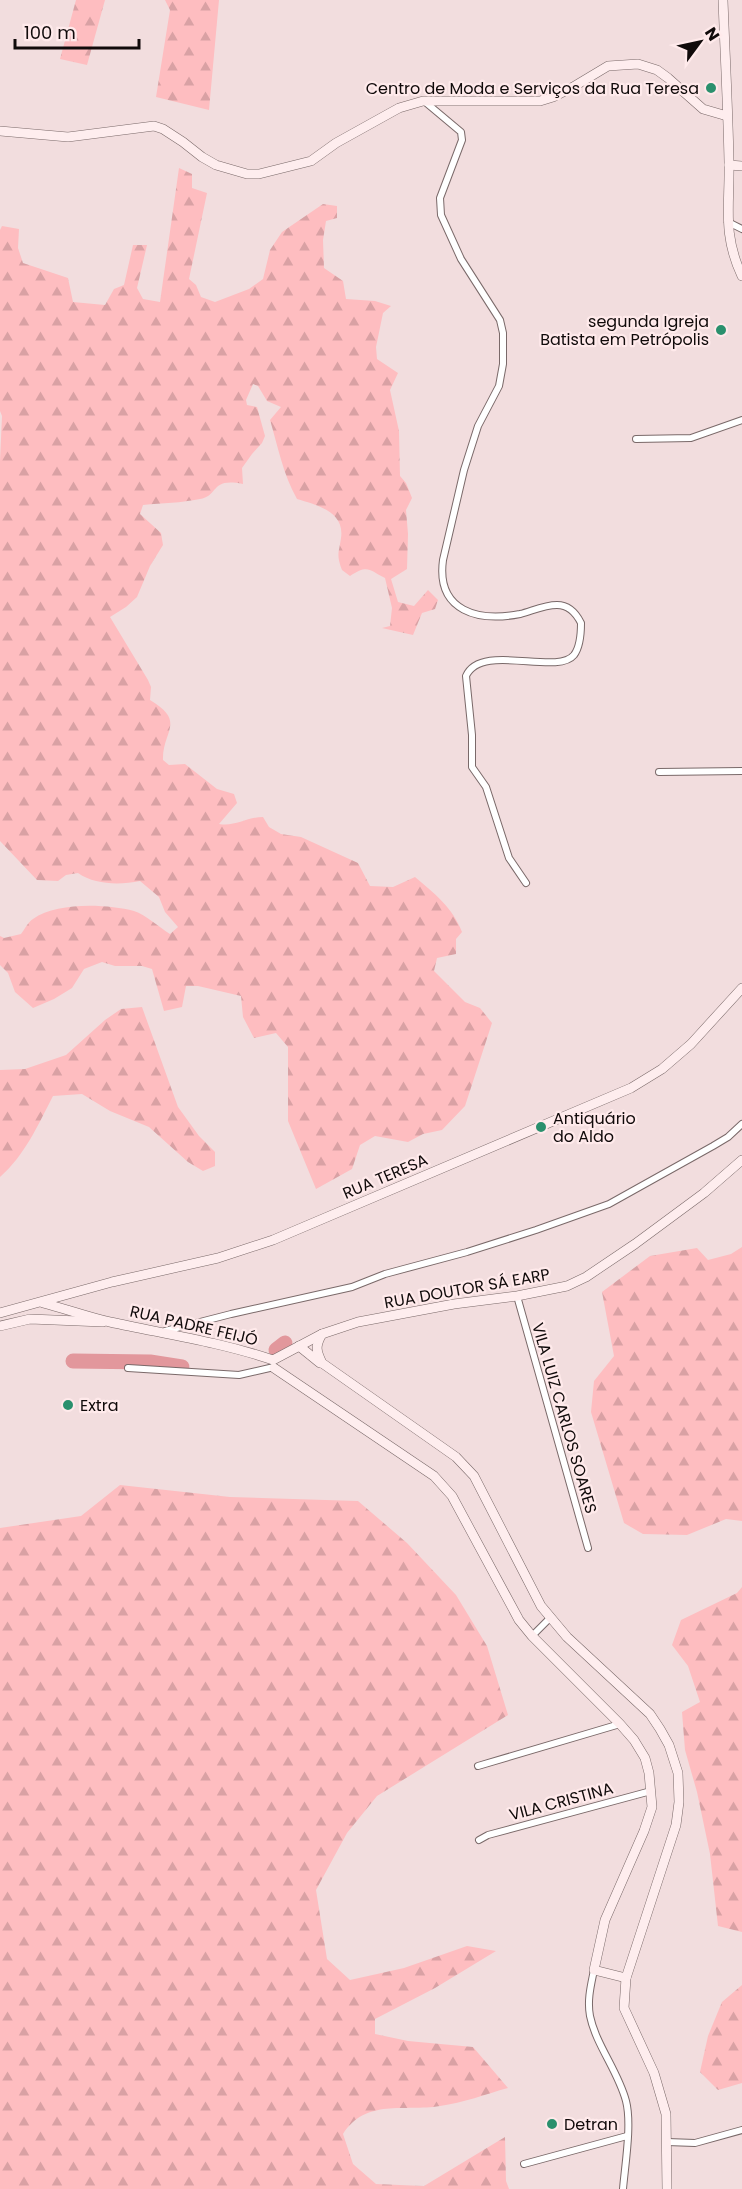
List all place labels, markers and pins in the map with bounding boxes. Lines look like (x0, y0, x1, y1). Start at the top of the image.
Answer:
place label: Centro de Moda e Serviços da Rua Teresa (366, 77, 699, 100)
marker: Centro de Moda e Serviços da Rua Teresa (704, 81, 718, 95)
place label: segunda Igreja Batista em Petrópolis (540, 310, 709, 351)
marker: segunda Igreja Batista em Petrópolis (714, 323, 728, 337)
place label: Antiquário do Aldo (553, 1107, 636, 1148)
marker: Antiquário do Aldo (534, 1120, 548, 1134)
place label: Extra (80, 1394, 118, 1417)
marker: Extra (61, 1398, 75, 1412)
place label: Detran (564, 2113, 618, 2136)
marker: Detran (545, 2117, 559, 2131)

